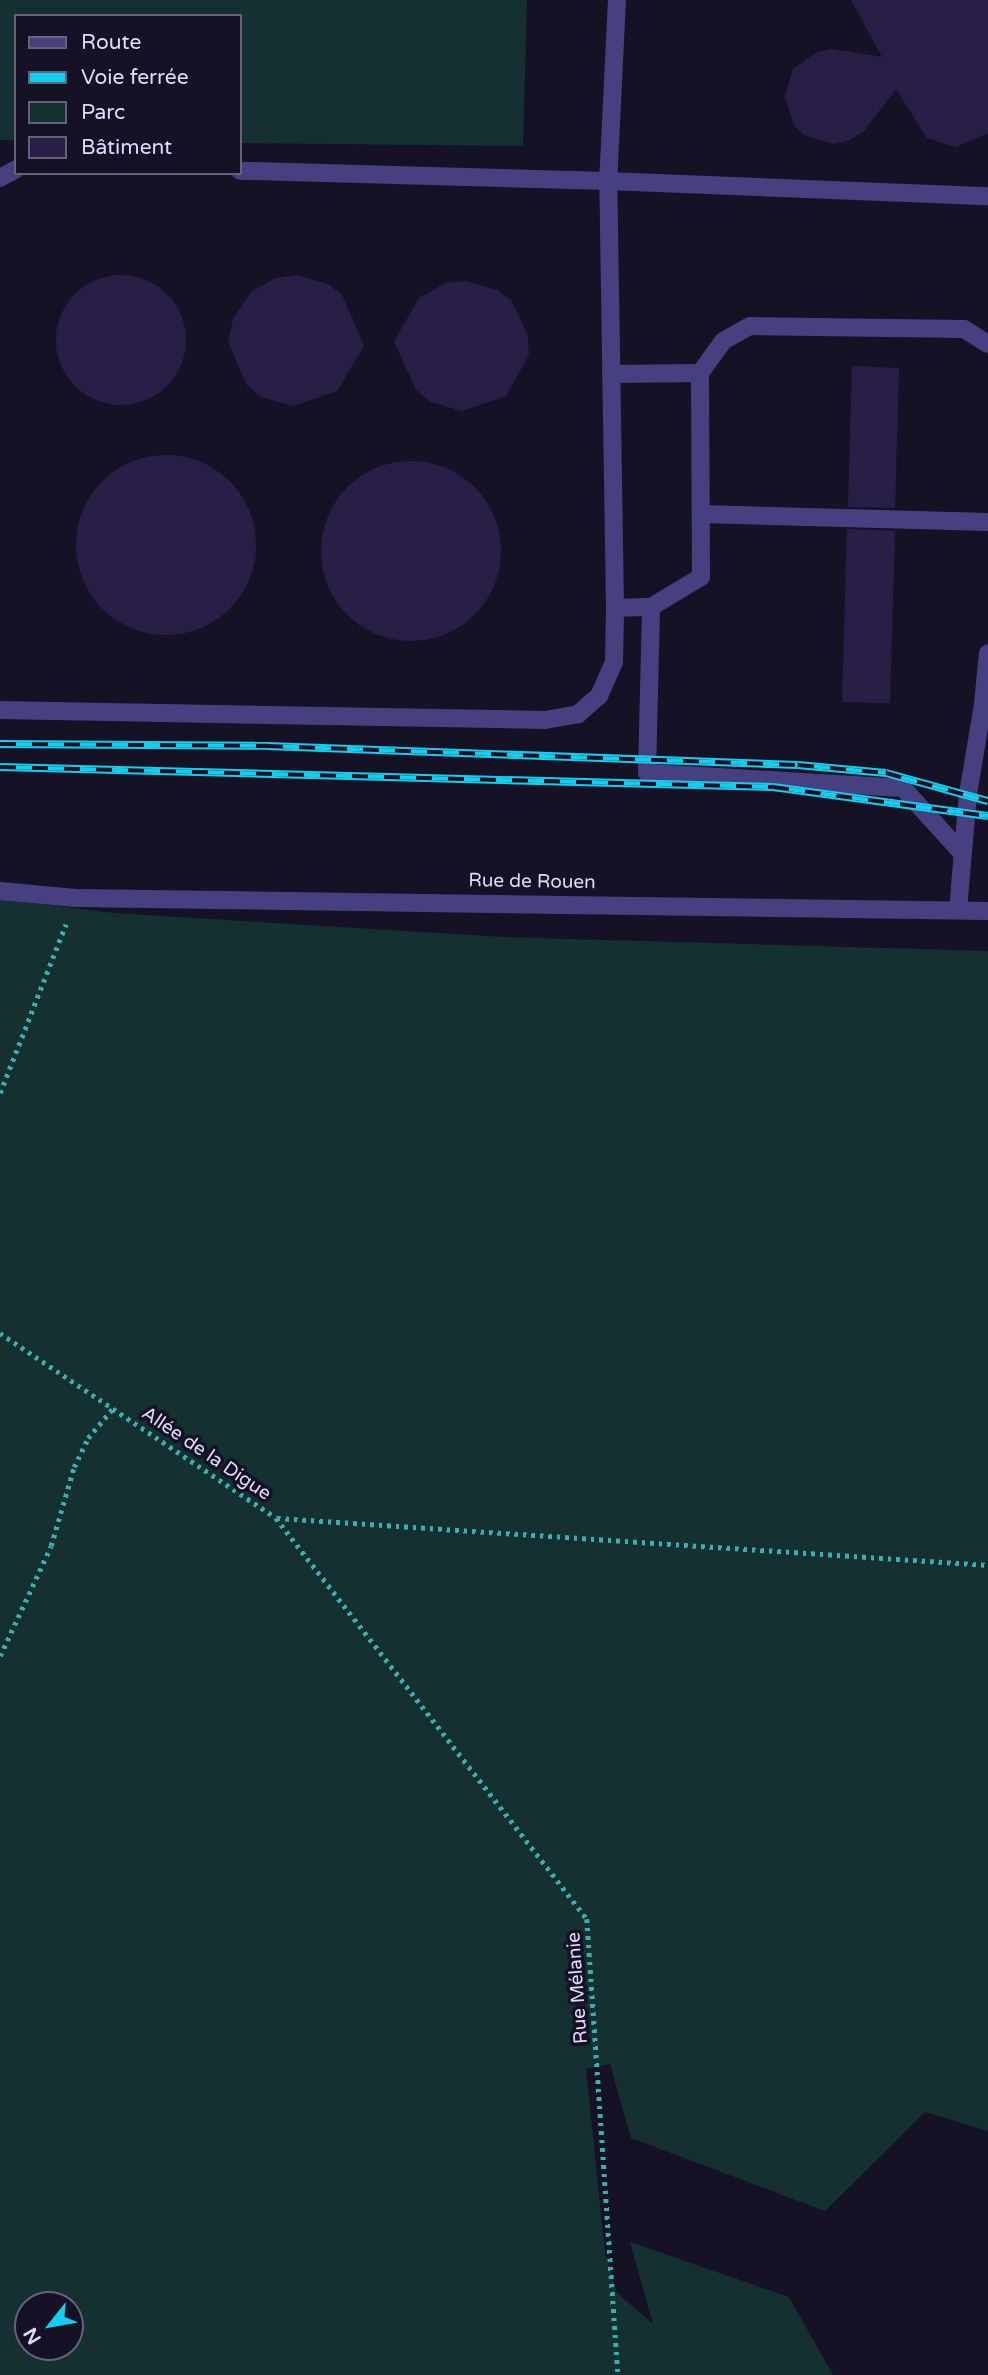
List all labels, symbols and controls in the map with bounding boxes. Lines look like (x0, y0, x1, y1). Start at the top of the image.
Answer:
legend (14, 14, 242, 175)
text: Route (81, 30, 141, 55)
text: Voie ferrée (81, 65, 189, 90)
text: Parc (81, 100, 125, 125)
text: Bâtiment (81, 135, 172, 160)
street label: Rue de Rouen (468, 869, 596, 895)
street label: Allée de la Digue (137, 1402, 275, 1506)
street label: Rue Mélanie (563, 1931, 593, 2045)
north arrow (14, 2291, 84, 2361)
text: N (19, 2324, 46, 2348)

